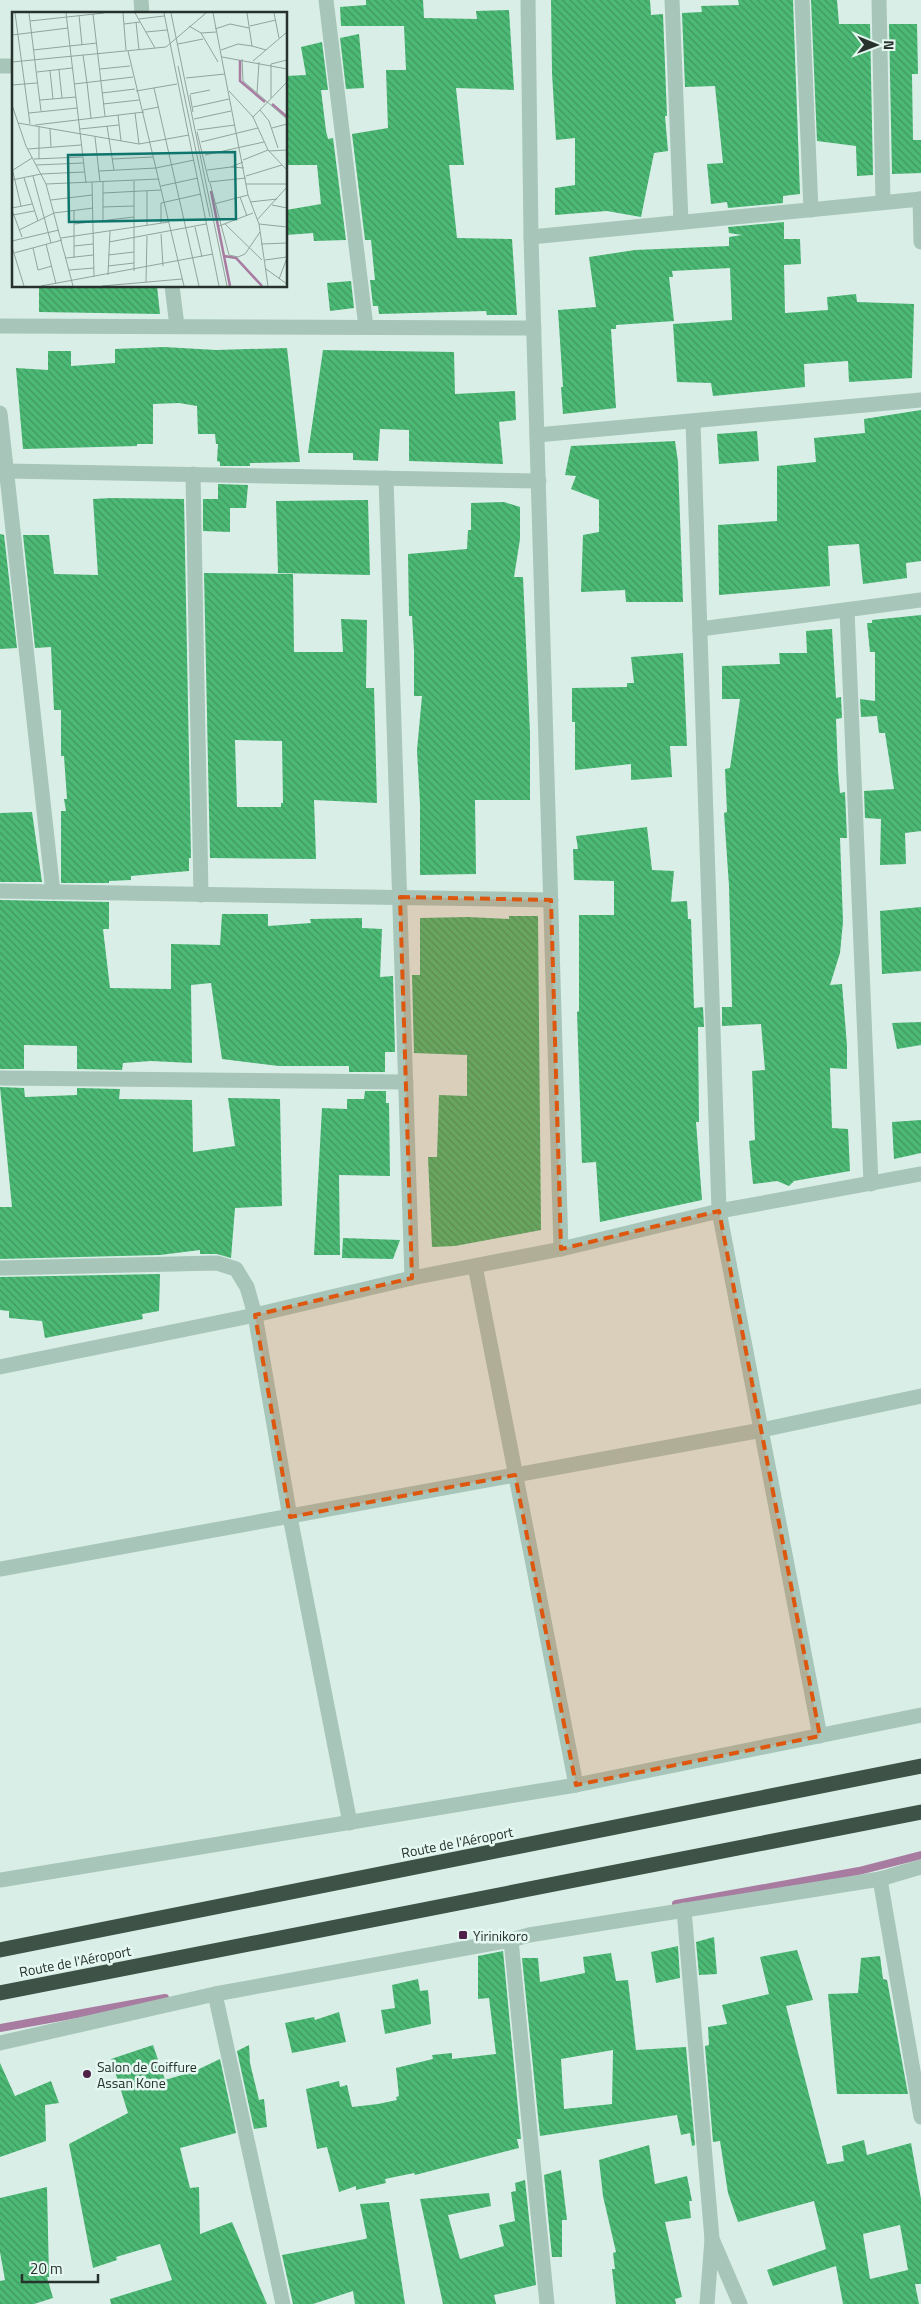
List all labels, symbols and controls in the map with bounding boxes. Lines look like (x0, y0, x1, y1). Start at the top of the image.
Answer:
inset map (12, 12, 288, 288)
north arrow (851, 20, 901, 70)
text: N (879, 40, 900, 50)
street label: Route de l'Aéroport (399, 1821, 515, 1863)
place label: Yirinikoro (473, 1925, 528, 1946)
marker: Yirinikoro (457, 1929, 469, 1941)
street label: Route de l'Aéroport (17, 1940, 133, 1982)
place label: Salon de Coiffure Assan Kone (97, 2056, 197, 2093)
marker: Salon de Coiffure Assan Kone (81, 2068, 93, 2080)
scale bar (22, 2252, 99, 2284)
text: 20 m (30, 2257, 63, 2280)

